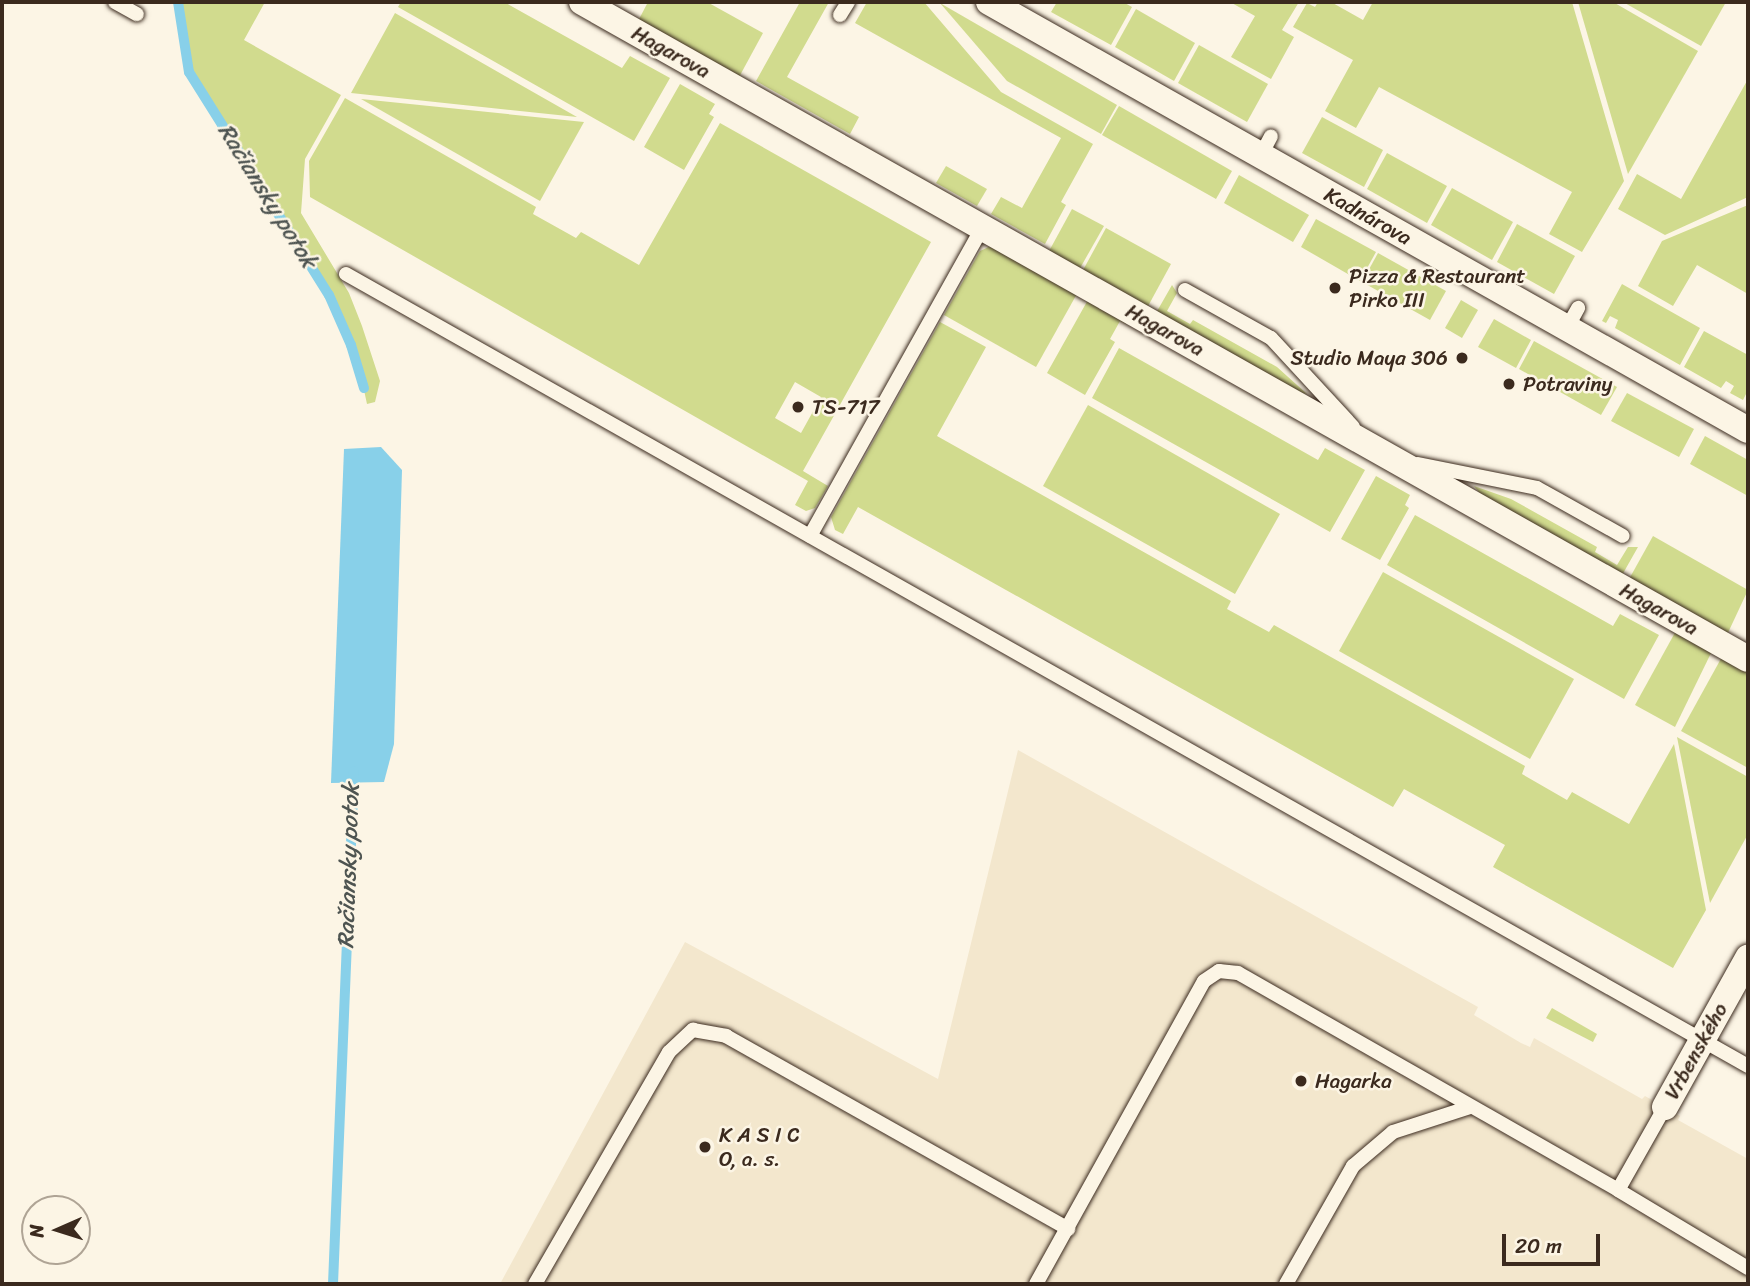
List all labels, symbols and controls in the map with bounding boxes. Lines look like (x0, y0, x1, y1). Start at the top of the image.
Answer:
street label: Hagarova (627, 20, 715, 84)
water label: Račiansky potok (211, 118, 323, 274)
street label: Kadnárova (1320, 182, 1416, 250)
place label: Pizza & Restaurant Pirko III (1349, 263, 1526, 313)
marker: Pizza & Restaurant Pirko III (1327, 280, 1343, 296)
street label: Hagarova (1121, 298, 1209, 362)
place label: Studio Maya 306 (1290, 345, 1448, 371)
marker: Studio Maya 306 (1454, 350, 1470, 366)
place label: Potraviny (1523, 371, 1613, 397)
marker: Potraviny (1501, 376, 1517, 392)
place label: TS-717 (812, 394, 880, 420)
marker: TS-717 (790, 399, 806, 415)
street label: Hagarova (1615, 577, 1703, 641)
water label: Račiansky potok (332, 783, 366, 949)
street label: Vrbenského (1659, 998, 1733, 1104)
place label: Hagarka (1315, 1068, 1392, 1094)
marker: Hagarka (1293, 1073, 1309, 1089)
place label: K A S I C O, a. s. (719, 1122, 802, 1172)
marker: K A S I C O, a. s. (697, 1139, 713, 1155)
north arrow (21, 1195, 91, 1265)
scale bar (1505, 1220, 1603, 1264)
text: N (20, 1224, 53, 1238)
text: 20 m (1515, 1227, 1562, 1265)

